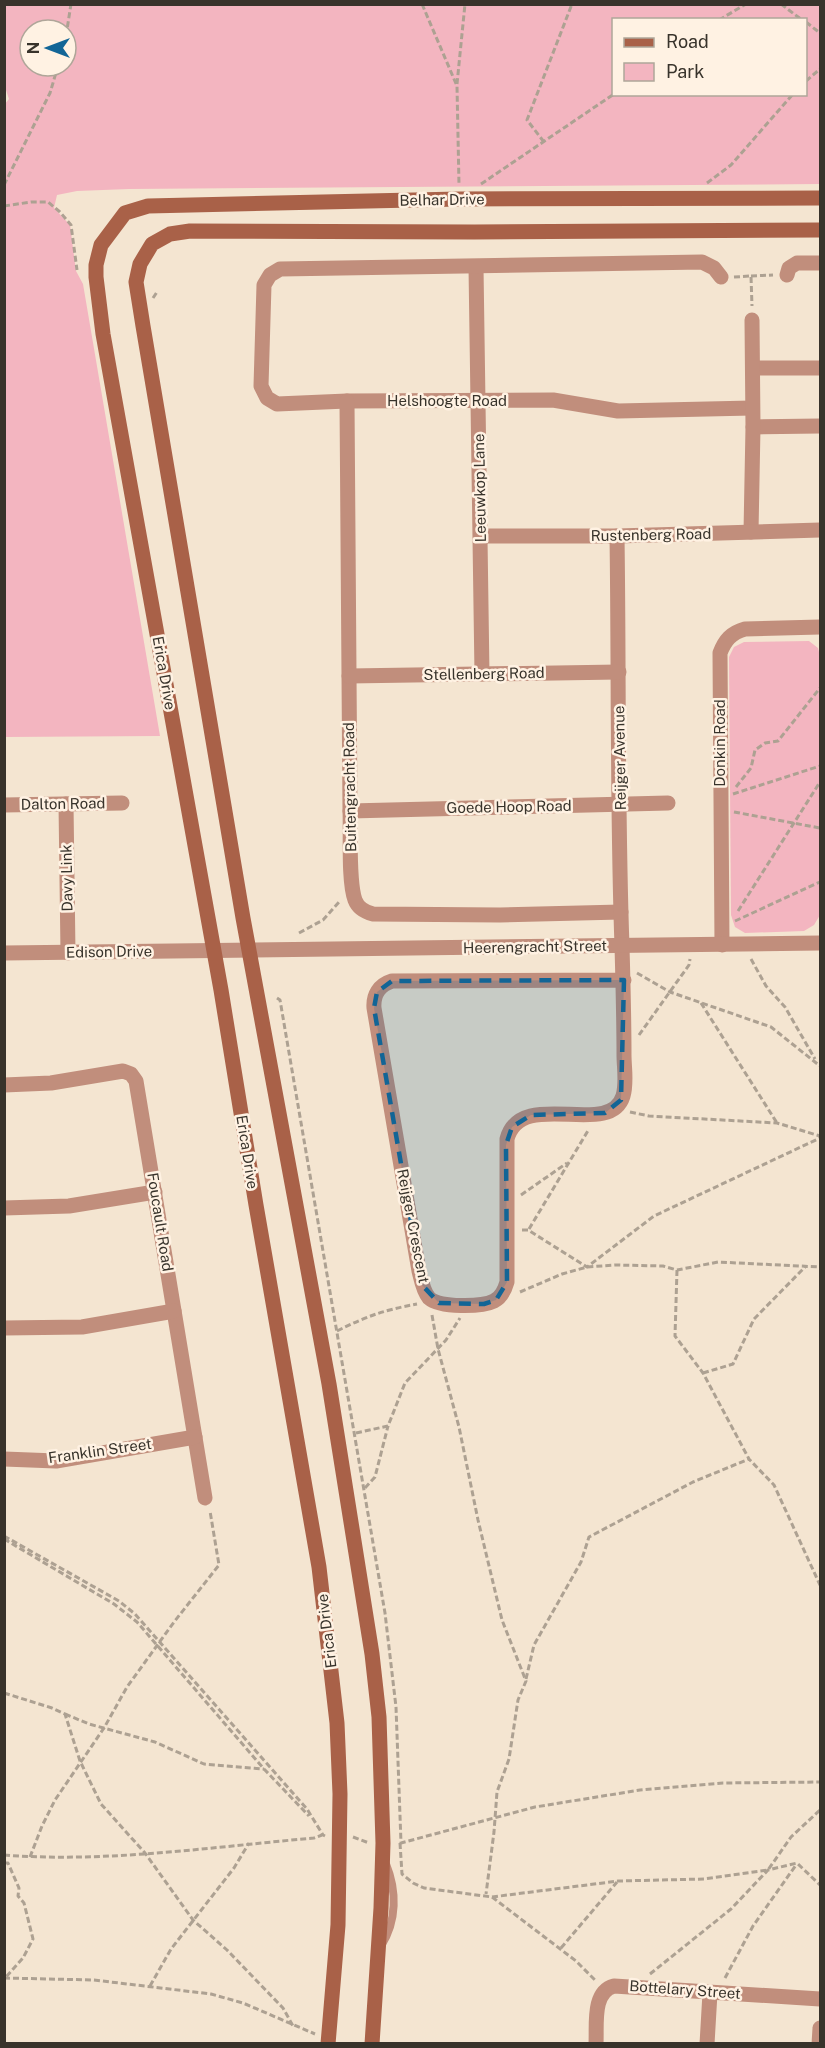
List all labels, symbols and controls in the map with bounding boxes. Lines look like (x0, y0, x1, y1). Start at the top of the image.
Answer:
north arrow (18, 18, 78, 78)
legend (612, 18, 807, 96)
text: Road (666, 31, 709, 52)
text: N (24, 42, 43, 54)
text: Park (666, 61, 704, 82)
street label: Belhar Drive (399, 190, 485, 209)
street label: Helshoogte Road (387, 392, 507, 409)
street label: Leeuwkop Lane (470, 434, 489, 542)
street label: Rustenberg Road (591, 525, 711, 544)
street label: Erica Drive (150, 635, 179, 711)
street label: Stellenberg Road (423, 664, 545, 683)
street label: Donkin Road (711, 699, 728, 787)
street label: Reijger Avenue (610, 706, 629, 810)
street label: Buitengracht Road (340, 722, 359, 852)
street label: Dalton Road (21, 794, 105, 813)
street label: Goede Hoop Road (446, 797, 572, 816)
street label: Davy Link (57, 844, 76, 912)
street label: Heerengracht Street (463, 937, 607, 956)
street label: Edison Drive (66, 942, 152, 961)
street label: Erica Drive (233, 1114, 262, 1190)
street label: Reijger Crescent (394, 1167, 433, 1285)
street label: Foucault Road (144, 1171, 177, 1273)
street label: Franklin Street (47, 1435, 153, 1466)
street label: Erica Drive (314, 1593, 339, 1669)
street label: Bottelary Street (629, 1977, 742, 2002)

